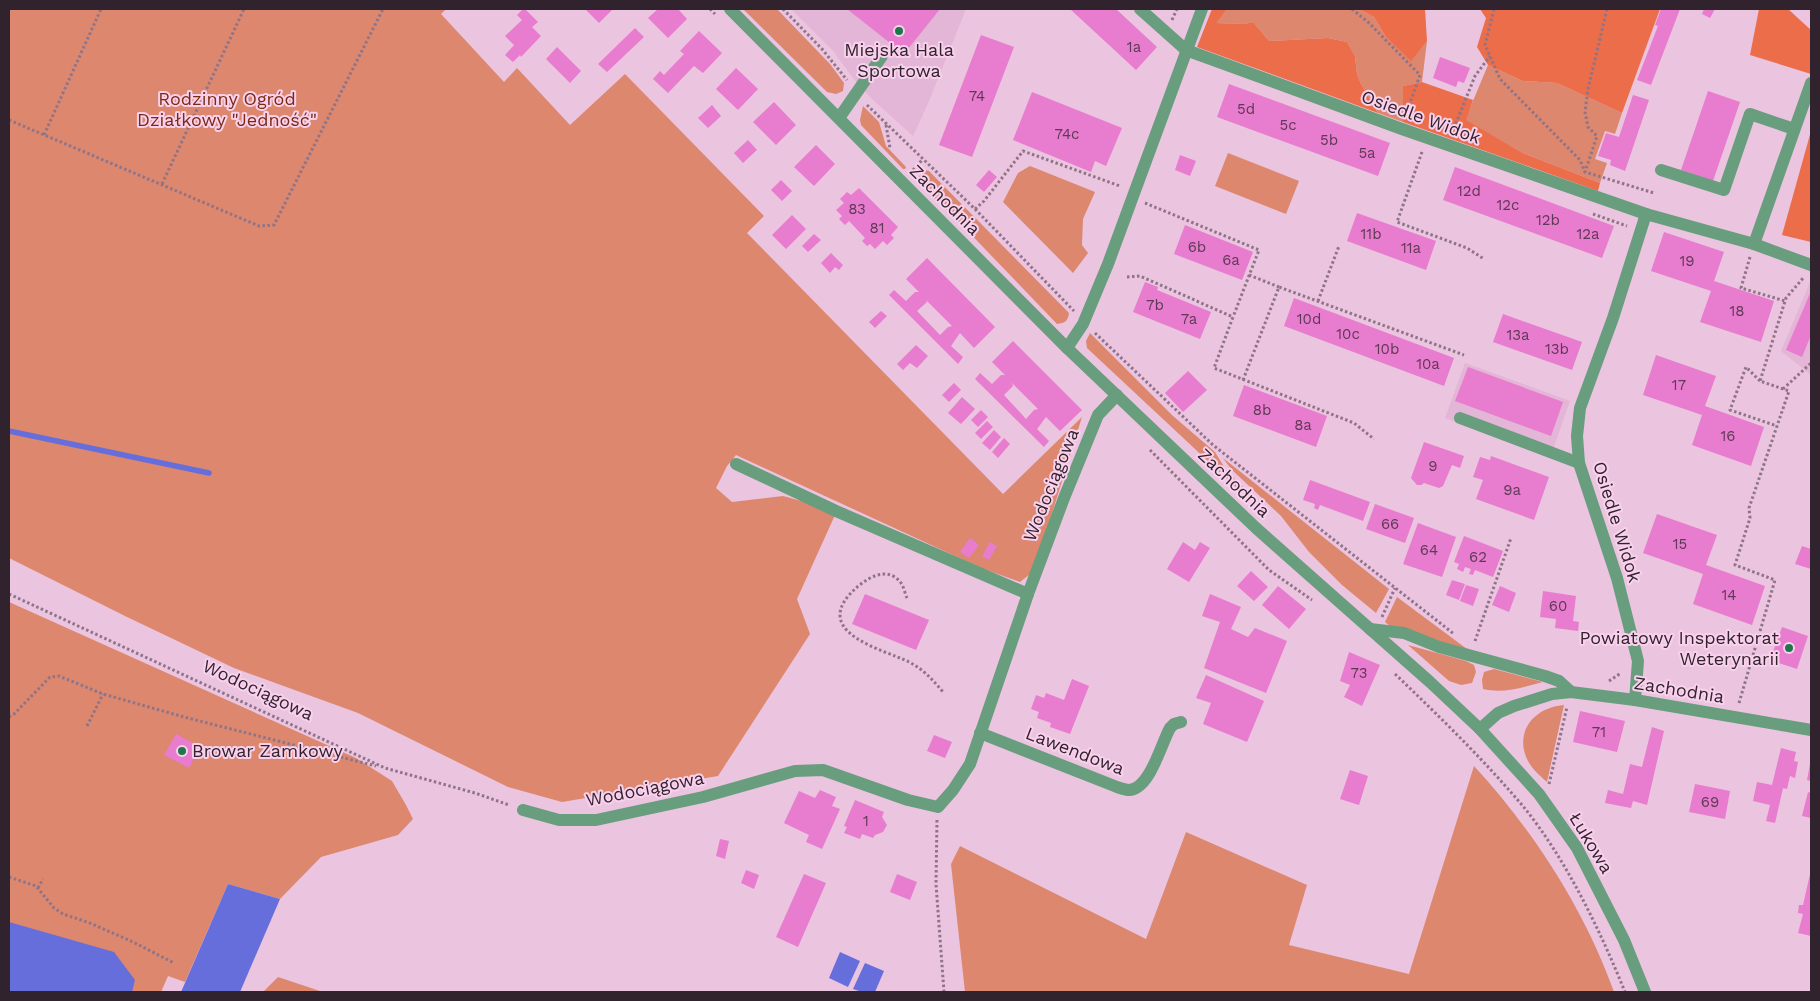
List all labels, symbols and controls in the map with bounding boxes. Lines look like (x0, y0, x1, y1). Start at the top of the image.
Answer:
marker: Miejska Hala Sportowa (893, 25, 905, 37)
house number: 1a (1127, 38, 1142, 56)
place label: Miejska Hala Sportowa (844, 39, 954, 81)
street label: Osiedle Widok (1359, 85, 1484, 148)
house number: 74 (969, 87, 985, 105)
park label: Rodzinny Ogród Działkowy "Jedność" (137, 88, 317, 130)
house number: 5d (1237, 100, 1255, 118)
house number: 5c (1279, 116, 1297, 134)
house number: 74c (1055, 125, 1079, 143)
house number: 5b (1320, 131, 1338, 149)
house number: 5a (1358, 144, 1376, 162)
street label: Zachodnia (906, 160, 985, 239)
house number: 12d (1457, 182, 1481, 200)
house number: 12c (1497, 196, 1520, 214)
house number: 83 (848, 200, 866, 218)
house number: 12b (1536, 211, 1560, 229)
house number: 81 (869, 219, 885, 237)
house number: 11b (1360, 225, 1382, 243)
house number: 12a (1576, 225, 1600, 243)
house number: 6b (1188, 238, 1206, 256)
house number: 11a (1401, 239, 1422, 257)
house number: 6a (1222, 251, 1240, 269)
house number: 19 (1679, 252, 1695, 270)
house number: 7b (1146, 296, 1164, 314)
house number: 18 (1729, 302, 1745, 320)
house number: 7a (1181, 310, 1198, 328)
house number: 10d (1297, 310, 1321, 328)
house number: 10c (1336, 325, 1360, 343)
house number: 13a (1506, 326, 1530, 344)
house number: 10b (1375, 340, 1399, 358)
house number: 13b (1545, 340, 1569, 358)
house number: 10a (1416, 355, 1440, 373)
house number: 17 (1672, 376, 1686, 394)
house number: 8b (1253, 401, 1271, 419)
house number: 8a (1294, 416, 1312, 434)
street label: Wodociągowa (1018, 425, 1083, 544)
house number: 16 (1721, 427, 1735, 445)
street label: Zachodnia (1194, 444, 1275, 521)
house number: 9 (1428, 457, 1438, 475)
street label: Osiedle Widok (1589, 459, 1646, 585)
house number: 9a (1503, 481, 1521, 499)
house number: 66 (1381, 515, 1399, 533)
house number: 15 (1673, 535, 1687, 553)
house number: 64 (1420, 541, 1438, 559)
house number: 62 (1469, 548, 1487, 566)
house number: 14 (1721, 586, 1737, 604)
house number: 60 (1549, 597, 1567, 615)
place label: Powiatowy Inspektorat Weterynarii (1579, 627, 1779, 669)
marker: Powiatowy Inspektorat Weterynarii (1783, 642, 1795, 654)
street label: Wodociągowa (200, 655, 317, 724)
house number: 73 (1350, 664, 1368, 682)
street label: Zachodnia (1633, 672, 1726, 707)
street label: Lawendowa (1023, 722, 1127, 779)
house number: 71 (1592, 723, 1606, 741)
place label: Browar Zamkowy (192, 740, 344, 761)
marker: Browar Zamkowy (176, 745, 188, 757)
street label: Wodociągowa (584, 767, 706, 810)
house number: 69 (1701, 793, 1719, 811)
street label: Łukowa (1565, 808, 1618, 877)
house number: 1 (863, 812, 869, 830)

